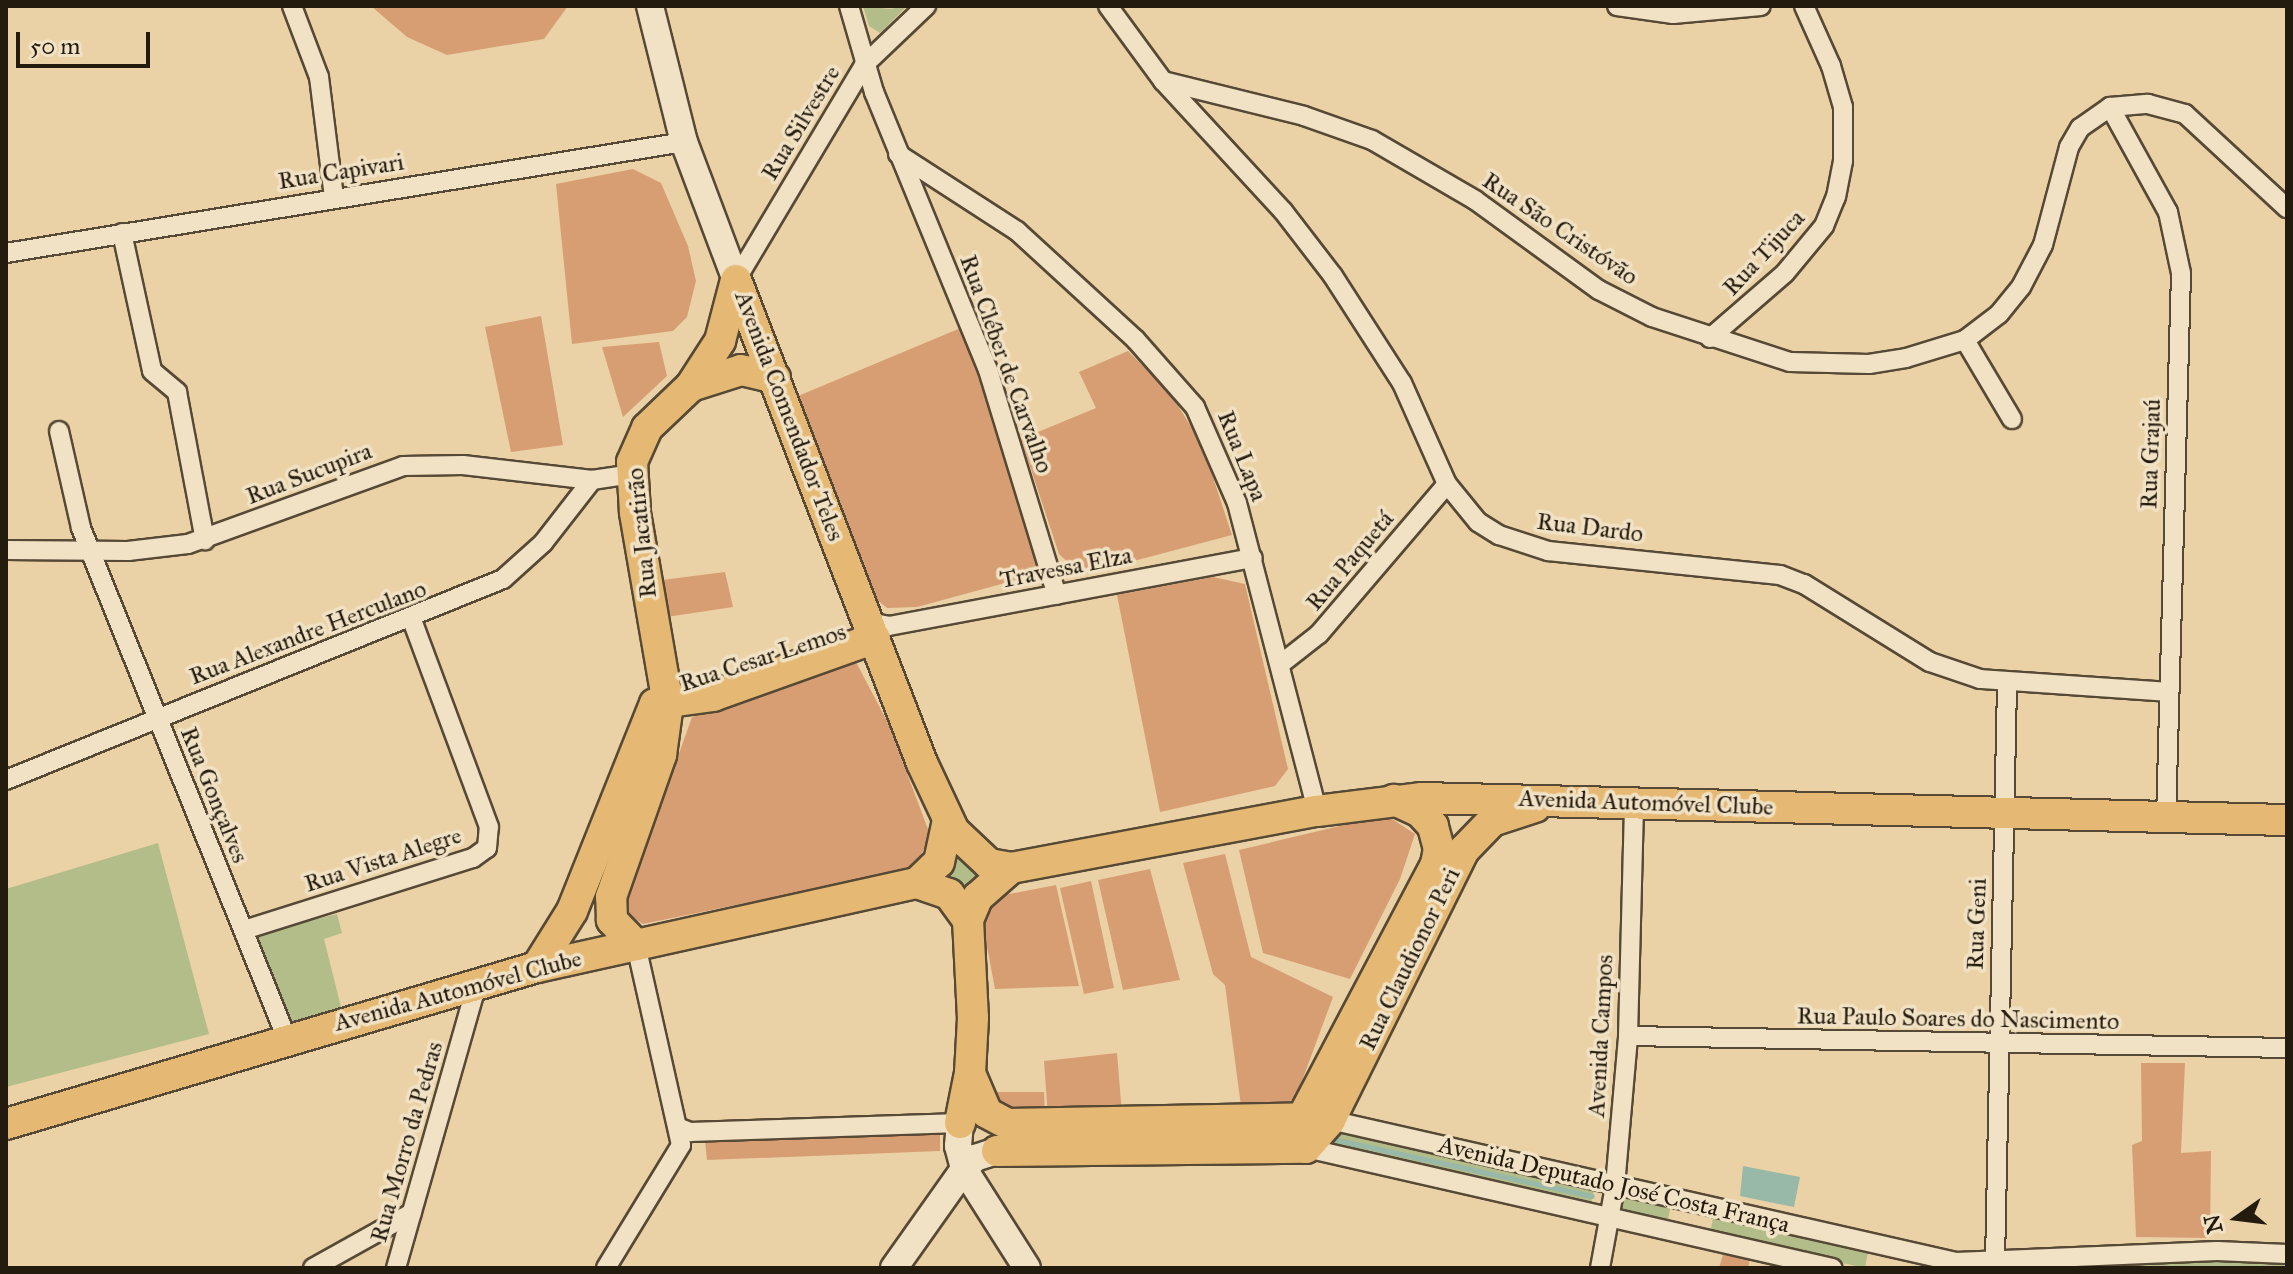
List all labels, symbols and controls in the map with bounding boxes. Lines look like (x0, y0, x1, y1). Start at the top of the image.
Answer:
scale bar (20, 16, 154, 66)
text: 50 m (30, 31, 80, 61)
street label: Rua Silvestre (756, 60, 846, 186)
street label: Rua Capivari (276, 148, 406, 196)
street label: Rua São Cristóvão (1477, 166, 1643, 292)
street label: Rua Tijuca (1717, 204, 1811, 302)
street label: Rua Cléber de Carvalho (953, 251, 1059, 477)
street label: Avenida Comendador Teles (728, 287, 850, 545)
street label: Rua Grajaú (2135, 398, 2167, 510)
street label: Rua Lapa (1211, 407, 1273, 505)
street label: Rua Sucupira (242, 437, 376, 511)
street label: Rua Jacatirão (621, 466, 663, 600)
street label: Rua Paquetá (1300, 505, 1400, 617)
street label: Rua Dardo (1535, 507, 1645, 549)
street label: Travessa Elza (998, 541, 1134, 595)
street label: Rua Alexandre Herculano (186, 575, 430, 691)
street label: Rua Cesar Lemos (676, 618, 850, 698)
street label: Rua Gonçalves (174, 723, 254, 867)
street label: Avenida Automóvel Clube (1518, 784, 1774, 822)
street label: Rua Vista Alegre (301, 821, 465, 899)
street label: Rua Claudionor Peri (1353, 863, 1467, 1055)
street label: Rua Geni (1961, 878, 1993, 970)
street label: Avenida Automóvel Clube (331, 944, 585, 1038)
street label: Avenida Campos (1582, 954, 1620, 1118)
street label: Rua Paulo Soares do Nascimento (1797, 1002, 2119, 1036)
street label: Rua Morro da Pedras (365, 1038, 449, 1246)
street label: Avenida Deputado José Costa França (1436, 1131, 1792, 1239)
north arrow (2197, 1178, 2277, 1258)
text: N (2198, 1212, 2229, 1236)

